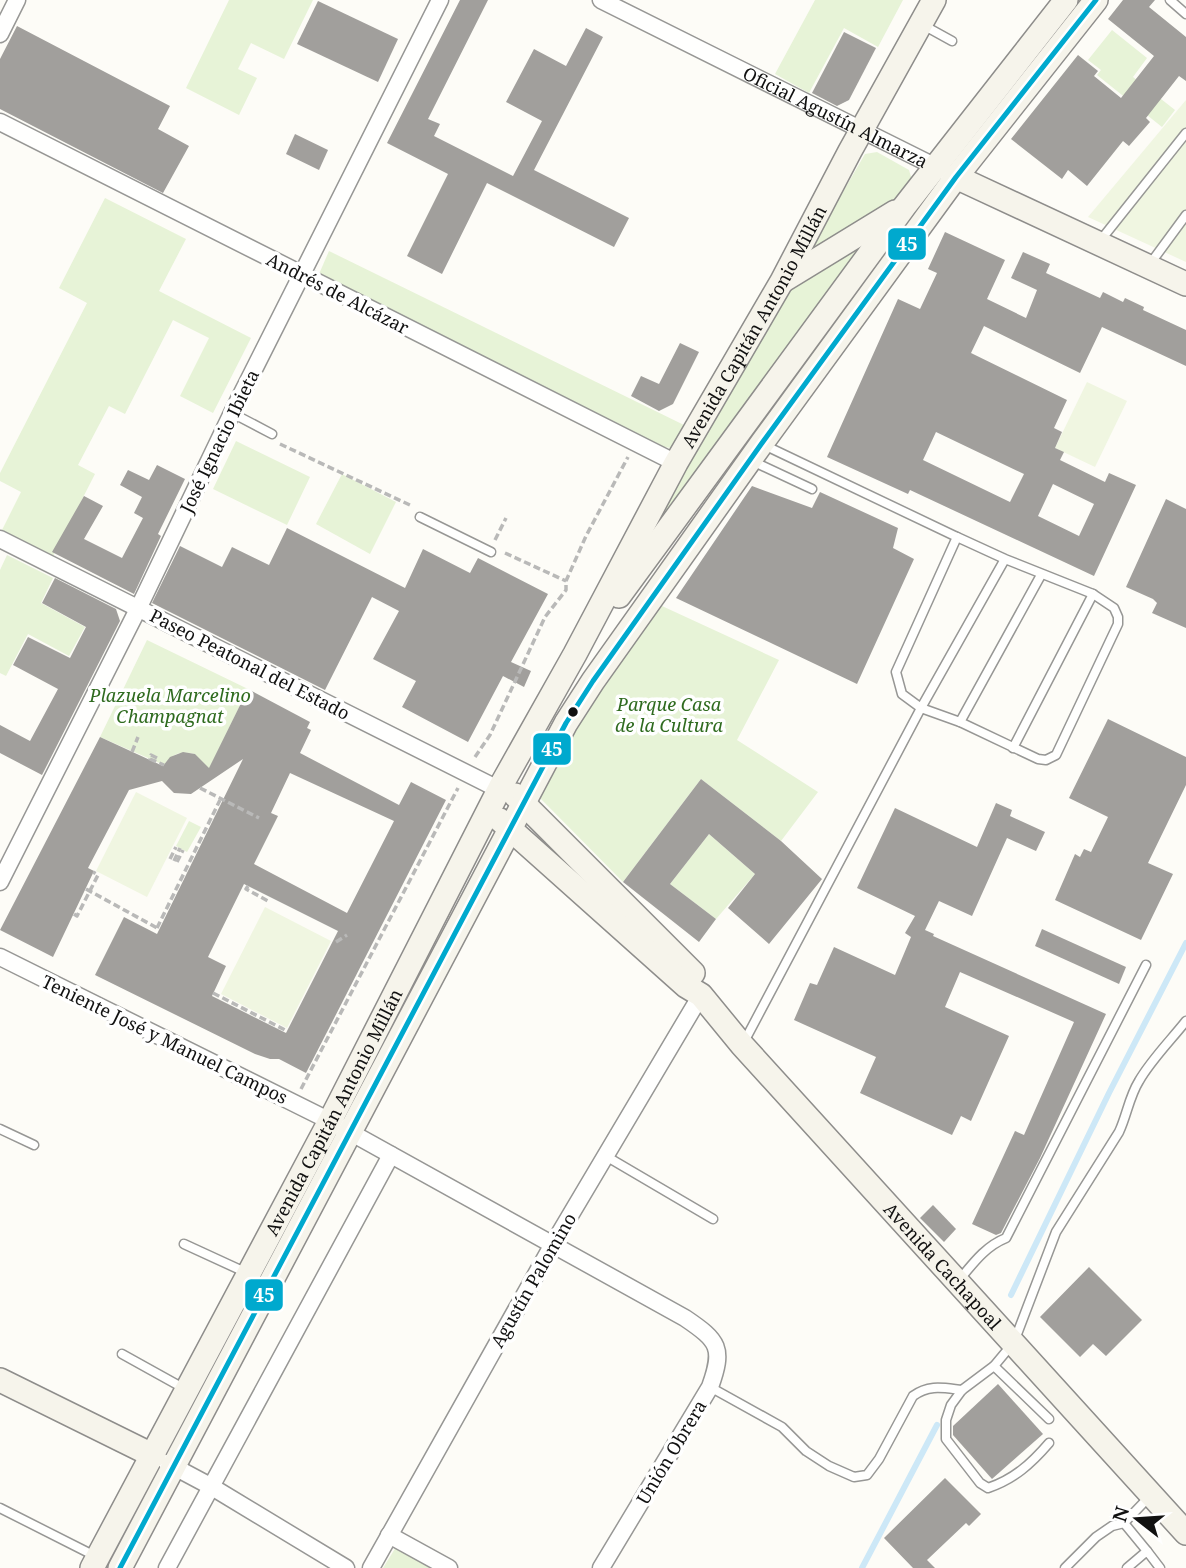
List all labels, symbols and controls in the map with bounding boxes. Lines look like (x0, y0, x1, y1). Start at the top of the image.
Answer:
street label: Oficial Agustín Almarza (739, 61, 932, 173)
street label: Avenida Capitán Antonio Millán (675, 201, 832, 452)
line badge: 45 (887, 227, 927, 261)
text: 45 (896, 231, 918, 257)
street label: Andrés de Alcázar (263, 247, 414, 339)
street label: José Ignacio Ibieta (173, 365, 264, 517)
street label: Paseo Peatonal del Estado (146, 603, 354, 725)
park label: Plazuela Marcelino Champagnat (88, 683, 251, 728)
park label: Parque Casa de la Cultura (615, 692, 724, 737)
unlabelled marker (566, 705, 580, 719)
line badge: 45 (532, 732, 572, 766)
text: 45 (541, 736, 563, 762)
street label: Teniente José y Manuel Campos (38, 969, 292, 1109)
street label: Avenida Capitán Antonio Millán (259, 984, 408, 1240)
street label: Avenida Cachapoal (879, 1197, 1007, 1335)
street label: Agustín Palomino (485, 1208, 581, 1352)
line badge: 45 (244, 1278, 284, 1312)
text: 45 (253, 1282, 275, 1308)
street label: Unión Obrera (630, 1395, 712, 1509)
north arrow (1102, 1484, 1172, 1554)
text: N (1106, 1503, 1135, 1525)

